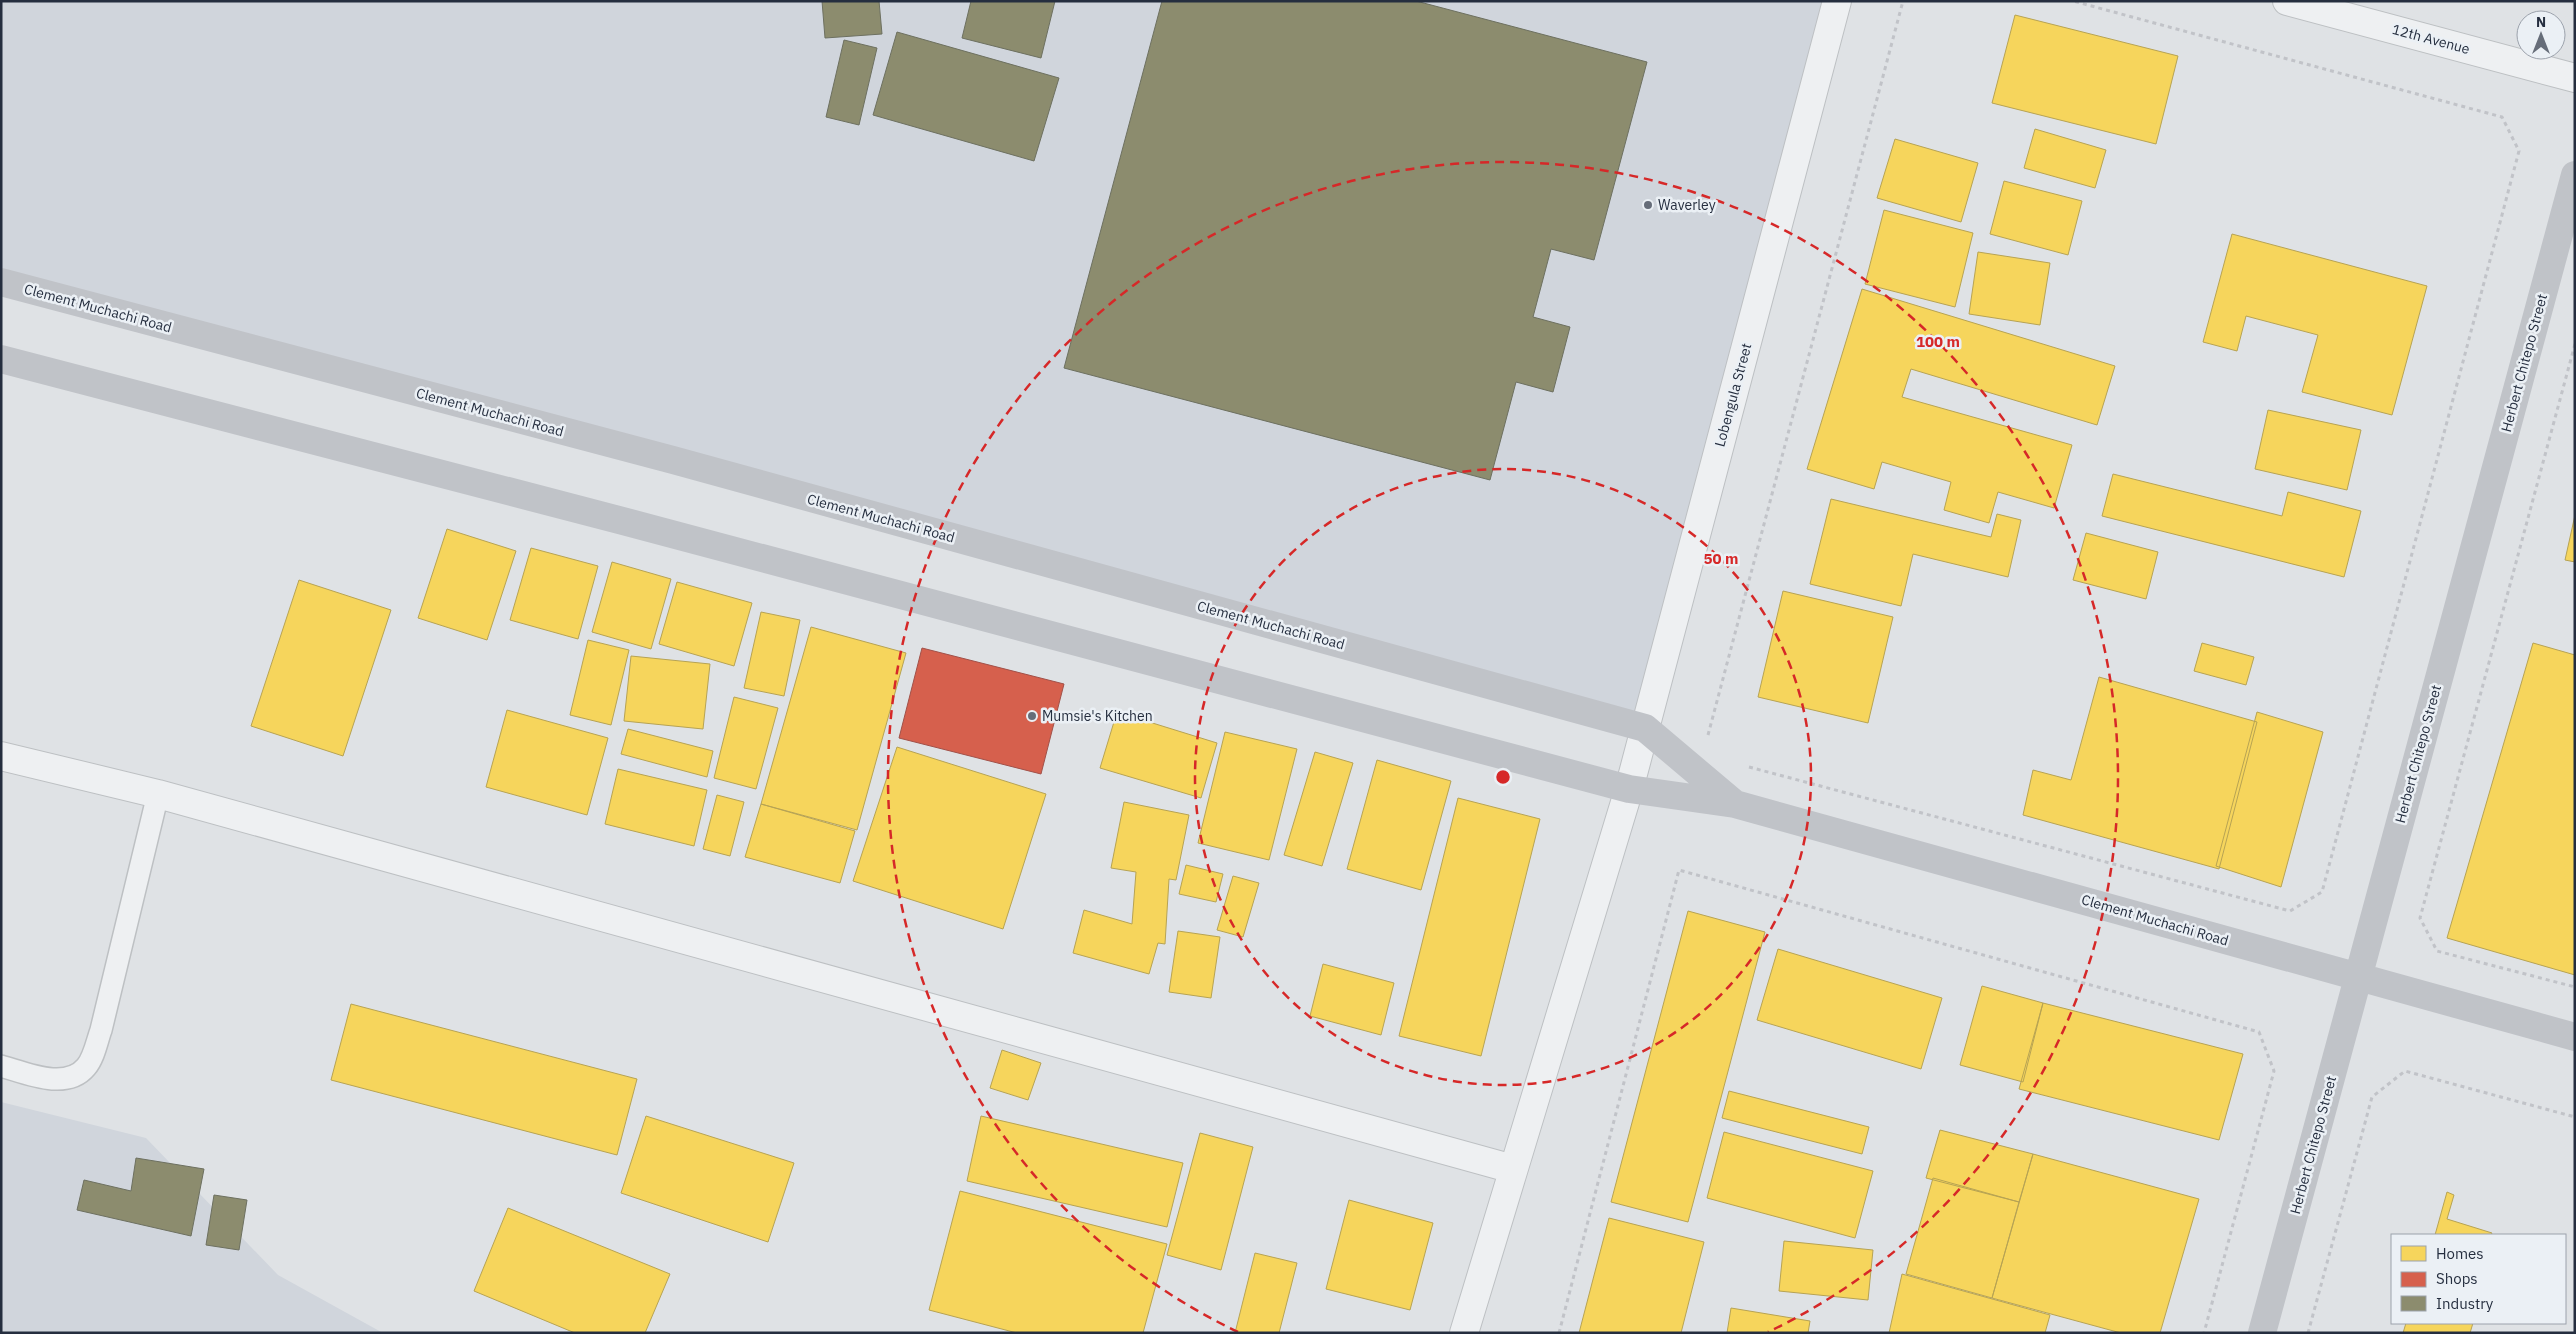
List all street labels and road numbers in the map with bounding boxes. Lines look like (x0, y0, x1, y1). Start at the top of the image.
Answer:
street label: 12th Avenue (2390, 20, 2472, 58)
street label: Clement Muchachi Road (22, 280, 174, 336)
street label: Herbert Chitepo Street (2497, 292, 2551, 434)
street label: Lobengula Street (1710, 341, 1756, 449)
street label: Clement Muchachi Road (414, 384, 566, 440)
street label: Clement Muchachi Road (805, 490, 957, 546)
street label: Clement Muchachi Road (1195, 597, 1347, 653)
street label: Herbert Chitepo Street (2391, 683, 2445, 825)
street label: Clement Muchachi Road (2079, 890, 2231, 950)
street label: Herbert Chitepo Street (2286, 1074, 2340, 1216)

